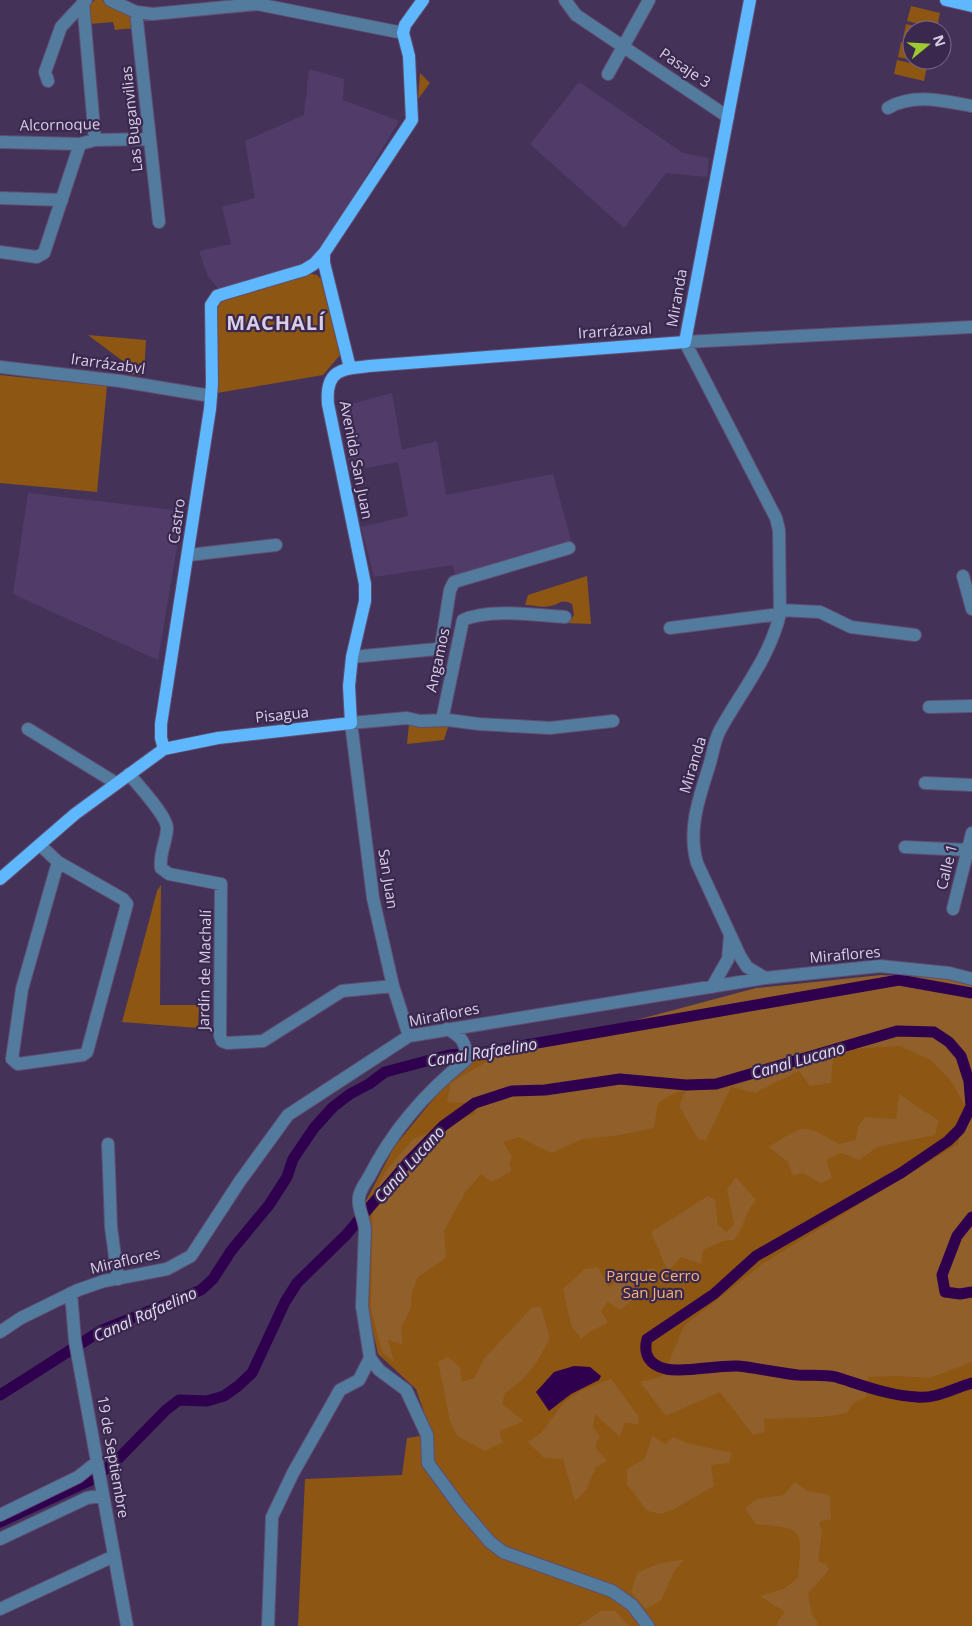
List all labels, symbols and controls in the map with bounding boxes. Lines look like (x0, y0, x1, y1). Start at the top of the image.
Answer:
north arrow (902, 20, 952, 70)
text: N (929, 32, 951, 49)
street label: Pasaje 3 (656, 43, 715, 92)
street label: Las Buganvilias (116, 65, 146, 173)
street label: Alcornoque (19, 113, 100, 135)
street label: Miranda (661, 267, 691, 328)
district label: MACHALÍ (226, 309, 326, 336)
street label: Irarrázaval (577, 317, 653, 343)
street label: Irarrázabvl (70, 348, 147, 378)
street label: Avenida San Juan (336, 399, 378, 521)
street label: Castro (163, 497, 189, 545)
street label: Angamos (420, 626, 454, 694)
street label: Pisagua (254, 701, 310, 727)
street label: Miranda (674, 734, 710, 796)
street label: Calle 1 (931, 842, 961, 892)
street label: San Juan (374, 847, 404, 910)
street label: Jardín de Machalí (193, 909, 215, 1032)
street label: Miraflores (809, 941, 881, 967)
street label: Miraflores (407, 997, 481, 1031)
water label: Canal Rafaelino (425, 1032, 539, 1072)
water label: Canal Lucano (749, 1036, 847, 1084)
water label: Canal Lucano (369, 1121, 449, 1207)
street label: Miraflores (88, 1242, 162, 1278)
park label: Parque Cerro San Juan (606, 1265, 700, 1302)
water label: Canal Rafaelino (90, 1281, 200, 1347)
street label: 19 de Septiembre (93, 1394, 135, 1519)

